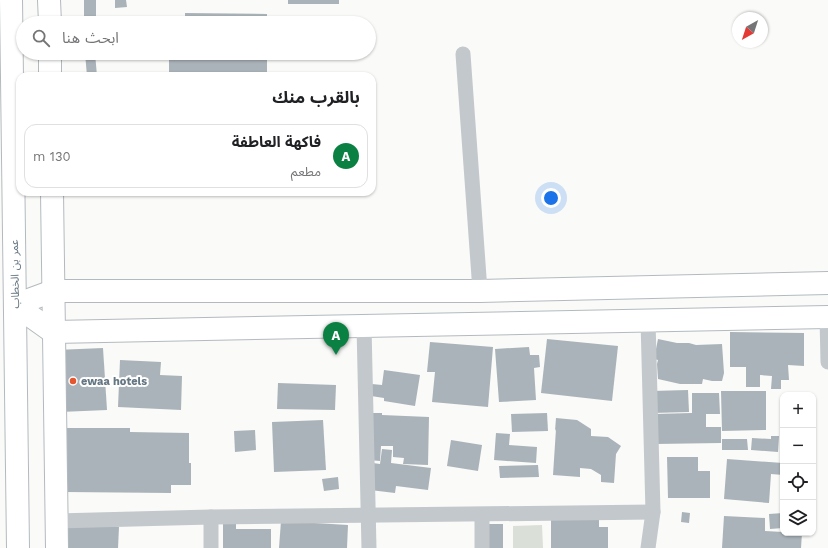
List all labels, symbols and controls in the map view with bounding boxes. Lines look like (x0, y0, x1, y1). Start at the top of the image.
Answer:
north arrow (732, 12, 768, 48)
search box (16, 16, 376, 60)
icon: search (30, 27, 52, 49)
text: ابحث هنا (62, 29, 119, 47)
text: بالقرب منك (272, 87, 360, 107)
text: فاكهة العاطفة (232, 133, 321, 151)
text: 130 m (33, 149, 71, 164)
text: A (342, 149, 350, 164)
text: مطعم (291, 164, 321, 179)
your location (541, 188, 561, 208)
street label: عمر بن الخطاب (8, 239, 22, 309)
pin: A (323, 322, 349, 355)
place label: ewaa hotels (81, 375, 147, 388)
marker: ewaa hotels (68, 376, 78, 386)
map controls (780, 392, 816, 536)
button: + (780, 392, 816, 428)
button: − (780, 428, 816, 464)
button: locate (780, 464, 816, 500)
button: layers (780, 500, 816, 536)

